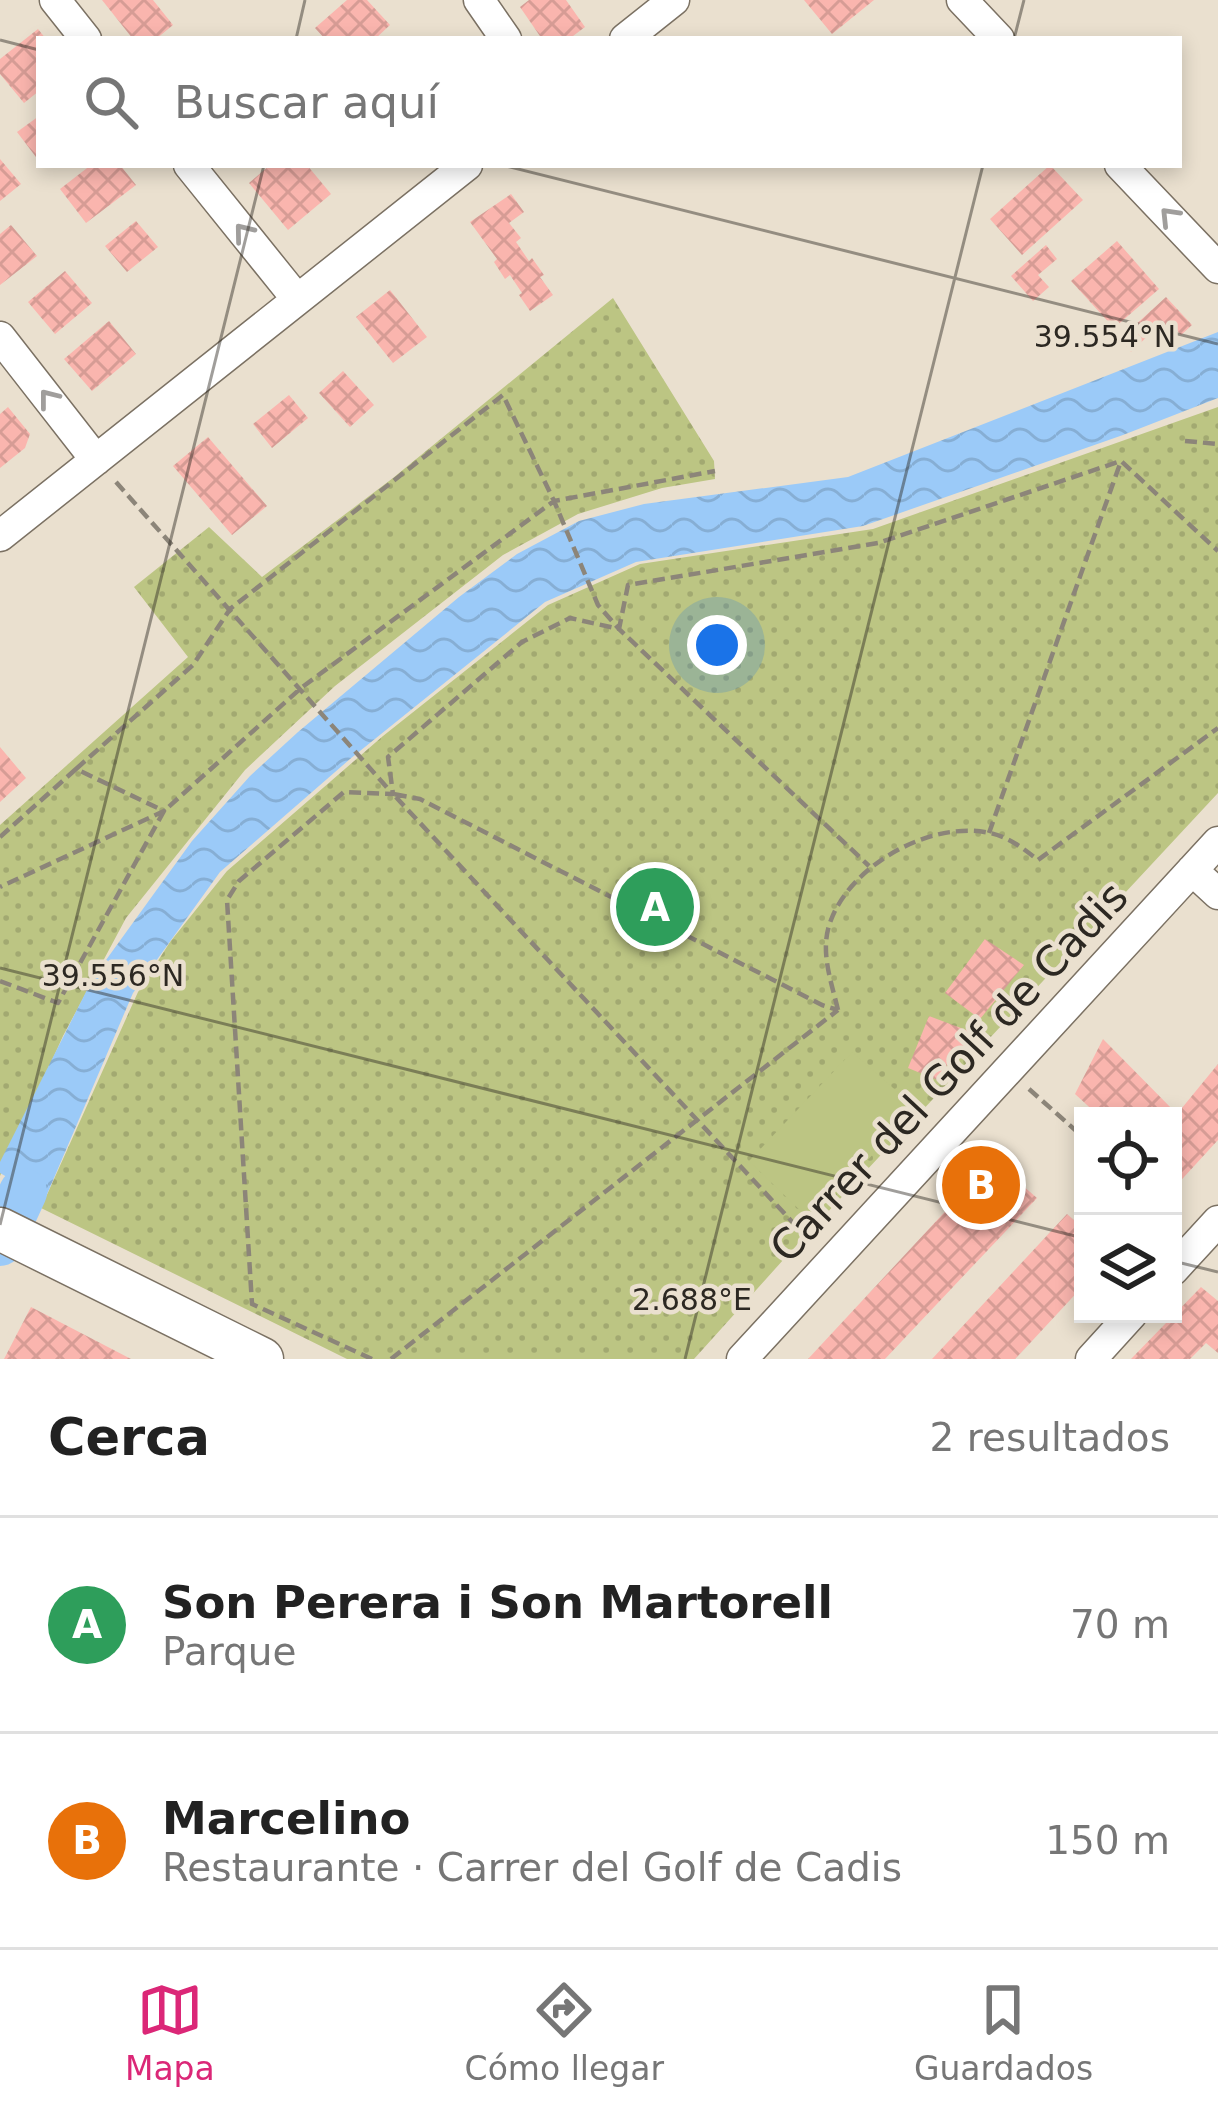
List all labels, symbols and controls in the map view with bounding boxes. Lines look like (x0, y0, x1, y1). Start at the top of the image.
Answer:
search box (36, 36, 1182, 168)
icon: search (78, 69, 144, 135)
text: Buscar aquí (174, 76, 439, 129)
one-way arrow (1161, 209, 1183, 230)
one-way arrow (236, 224, 257, 246)
text: 39.554°N (1034, 319, 1176, 354)
one-way arrow (41, 390, 62, 412)
your location (687, 615, 747, 675)
pin: A (616, 862, 694, 952)
street label: Carrer del Golf de Cadis (760, 872, 1138, 1272)
text: 39.556°N (42, 958, 184, 993)
map controls (1074, 1107, 1182, 1323)
button: locate (1074, 1107, 1182, 1215)
pin: B (942, 1140, 1020, 1230)
button: layers (1074, 1215, 1182, 1323)
text: 2.688°E (632, 1282, 752, 1317)
text: Cerca (48, 1408, 210, 1467)
text: 2 resultados (930, 1415, 1170, 1460)
text: Son Perera i Son Martorell (162, 1576, 833, 1629)
text: A (72, 1602, 102, 1647)
text: 70 m (1070, 1602, 1170, 1647)
text: Parque (162, 1629, 296, 1674)
text: Marcelino (162, 1792, 410, 1845)
text: B (72, 1818, 102, 1863)
text: 150 m (1045, 1818, 1170, 1863)
text: Restaurante · Carrer del Golf de Cadis (162, 1845, 902, 1890)
tab: Mapa (125, 1977, 215, 2088)
tab: Cómo llegar (465, 1977, 664, 2088)
tab: Guardados (914, 1977, 1093, 2088)

